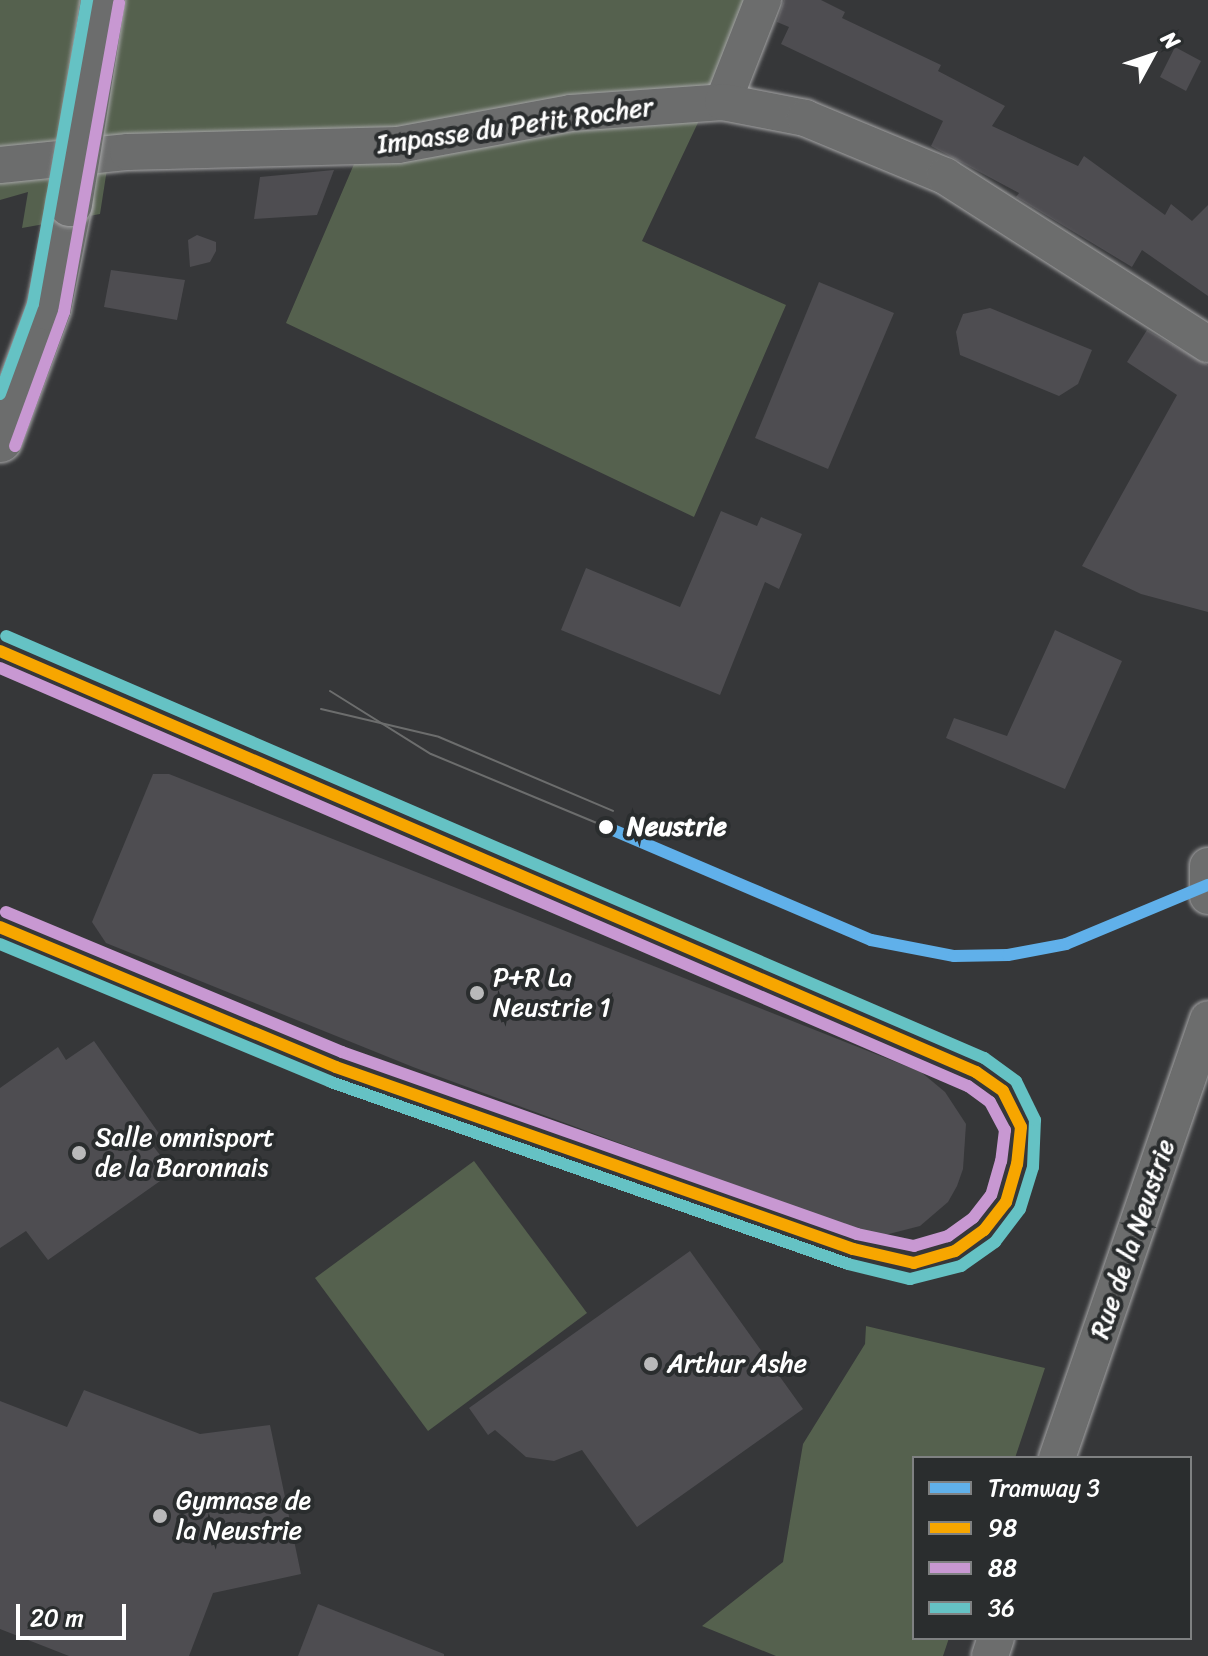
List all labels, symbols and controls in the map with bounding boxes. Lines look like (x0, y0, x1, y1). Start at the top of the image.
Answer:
north arrow (1112, 16, 1192, 96)
text: N (1151, 22, 1191, 59)
street label: Impasse du Petit Rocher (374, 91, 656, 161)
place label: Neustrie (627, 811, 727, 843)
marker: Neustrie (592, 813, 620, 841)
place label: P+R La Neustrie 1 (493, 962, 611, 1024)
marker: P+R La Neustrie 1 (468, 984, 486, 1002)
place label: Salle omnisport de la Baronnais (95, 1122, 272, 1184)
street label: Rue de la Neustrie (1084, 1134, 1182, 1344)
marker: Salle omnisport de la Baronnais (70, 1144, 88, 1162)
place label: Arthur Ashe (667, 1348, 807, 1380)
marker: Arthur Ashe (642, 1355, 660, 1373)
legend (912, 1456, 1192, 1640)
text: Tramway 3 (988, 1467, 1100, 1509)
place label: Gymnase de la Neustrie (176, 1485, 312, 1546)
marker: Gymnase de la Neustrie (151, 1507, 169, 1525)
text: 98 (988, 1507, 1017, 1549)
text: 88 (988, 1547, 1017, 1589)
text: 36 (988, 1587, 1015, 1629)
scale bar (20, 1588, 130, 1638)
text: 20 m (30, 1597, 84, 1639)

